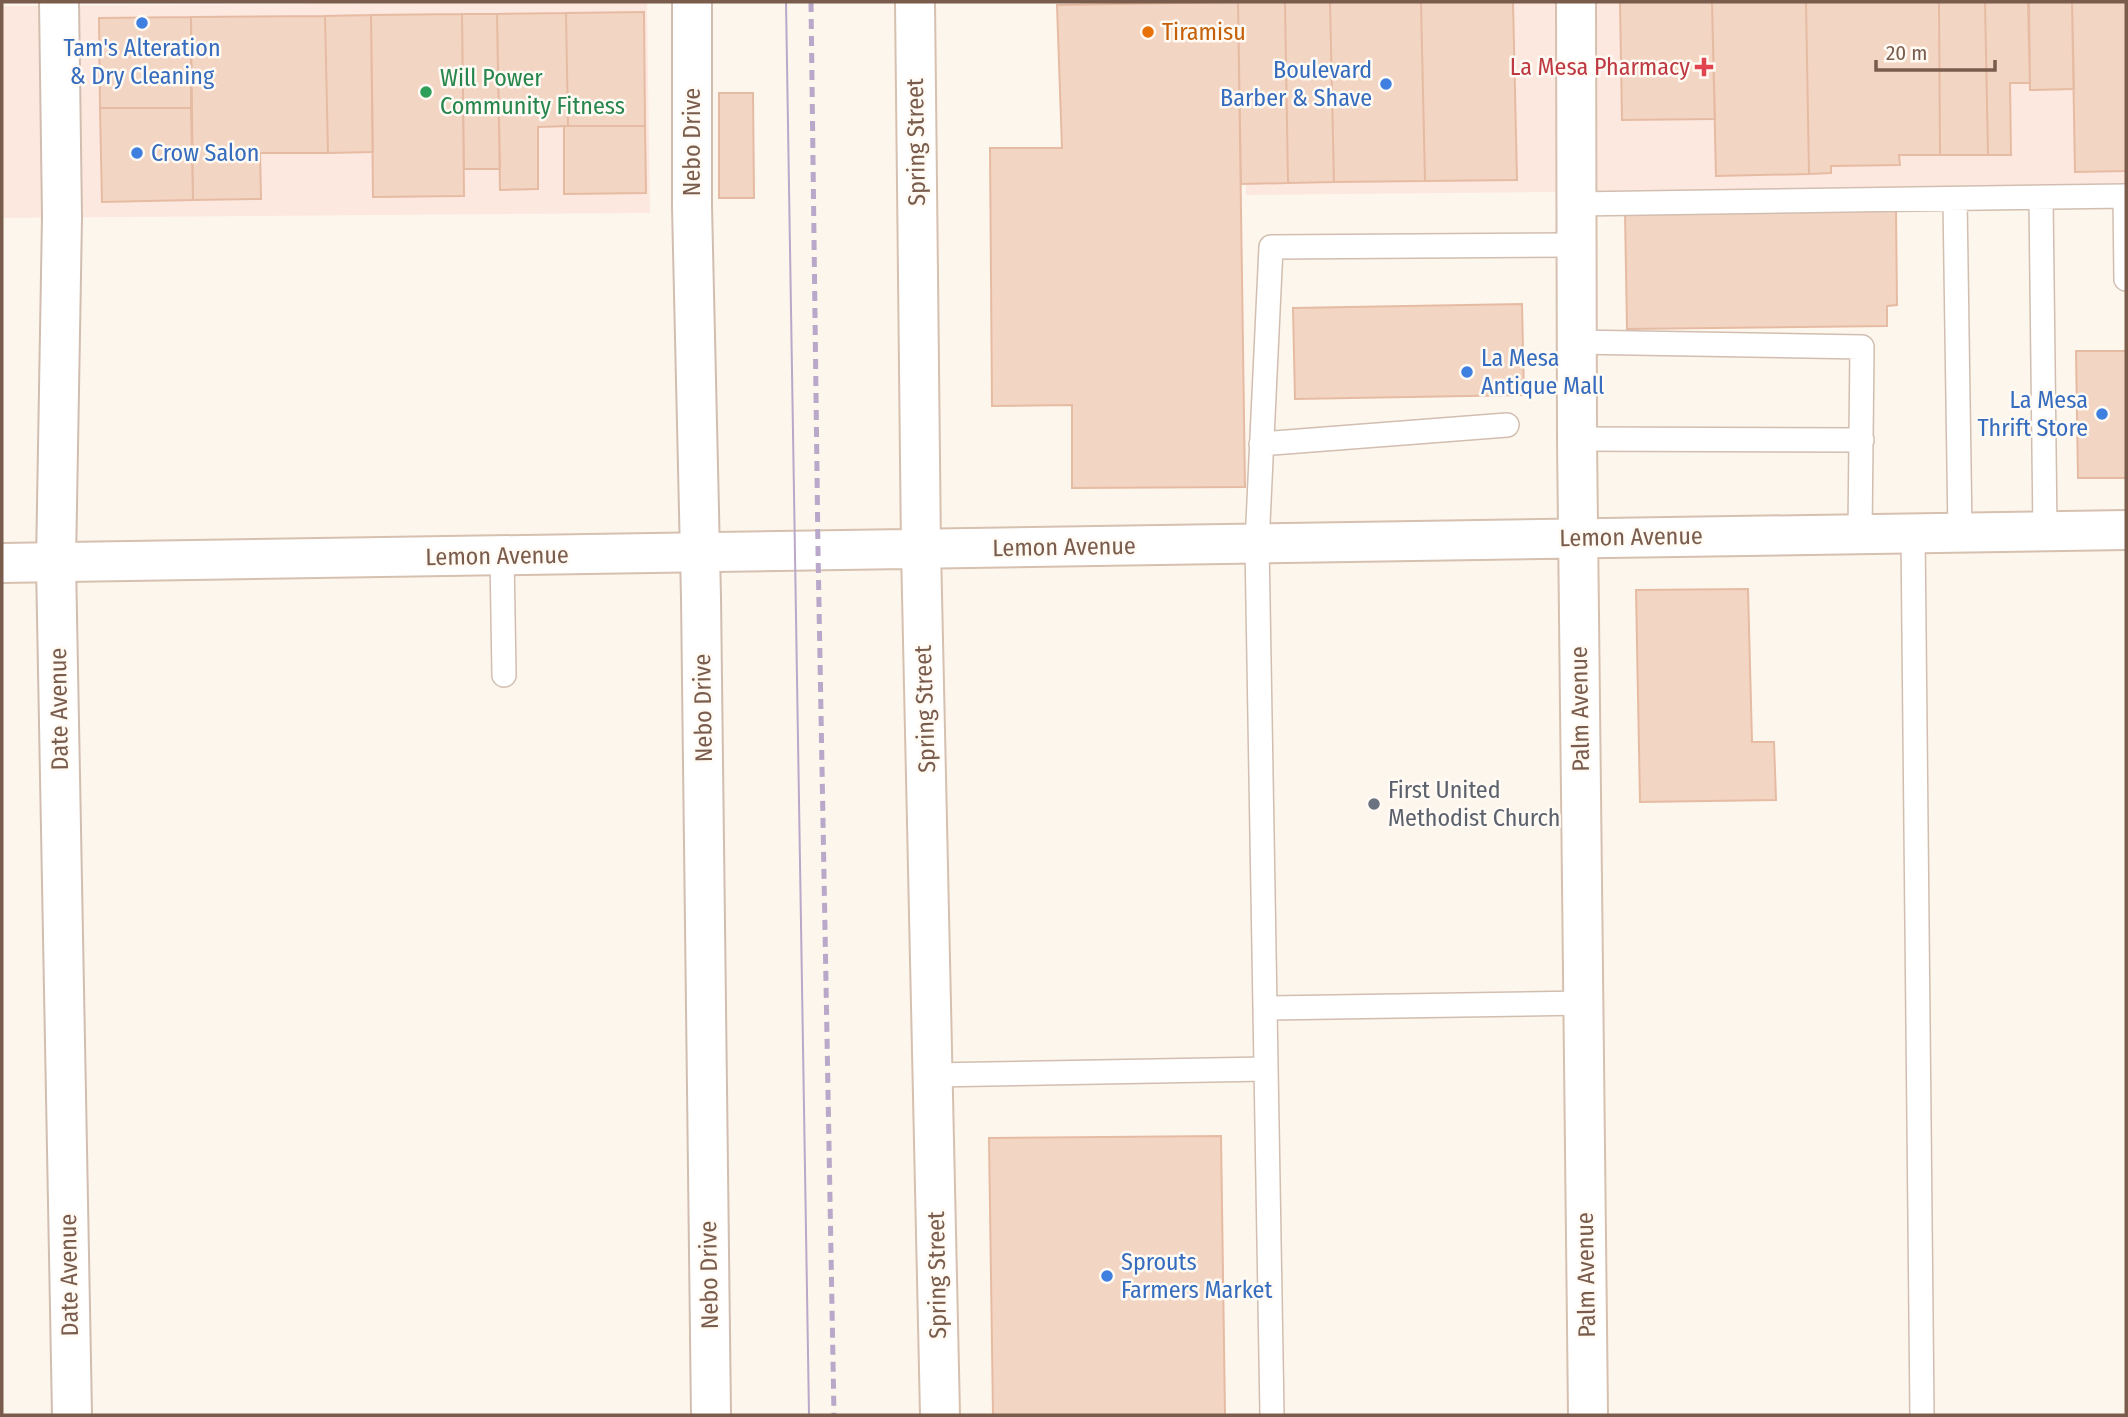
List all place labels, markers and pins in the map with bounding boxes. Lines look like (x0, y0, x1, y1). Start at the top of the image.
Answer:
marker: Tam's Alteration & Dry Cleaning (134, 15, 150, 31)
place label: Tiramisu (1162, 18, 1246, 46)
marker: Tiramisu (1140, 24, 1156, 40)
place label: Tam's Alteration & Dry Cleaning (63, 34, 221, 90)
place label: La Mesa Pharmacy (1510, 53, 1690, 81)
place label: Boulevard Barber & Shave (1220, 56, 1372, 112)
marker: La Mesa Pharmacy (1696, 59, 1712, 75)
place label: Will Power Community Fitness (440, 64, 625, 120)
marker: Boulevard Barber & Shave (1378, 76, 1394, 92)
marker: Will Power Community Fitness (418, 84, 434, 100)
place label: Crow Salon (151, 139, 259, 167)
marker: Crow Salon (129, 145, 145, 161)
place label: La Mesa Antique Mall (1481, 344, 1604, 400)
marker: La Mesa Antique Mall (1459, 364, 1475, 380)
place label: La Mesa Thrift Store (1977, 386, 2088, 442)
marker: La Mesa Thrift Store (2094, 406, 2110, 422)
place label: First United Methodist Church (1388, 776, 1560, 832)
marker: First United Methodist Church (1366, 796, 1382, 812)
place label: Sprouts Farmers Market (1121, 1248, 1272, 1304)
marker: Sprouts Farmers Market (1099, 1268, 1115, 1284)

